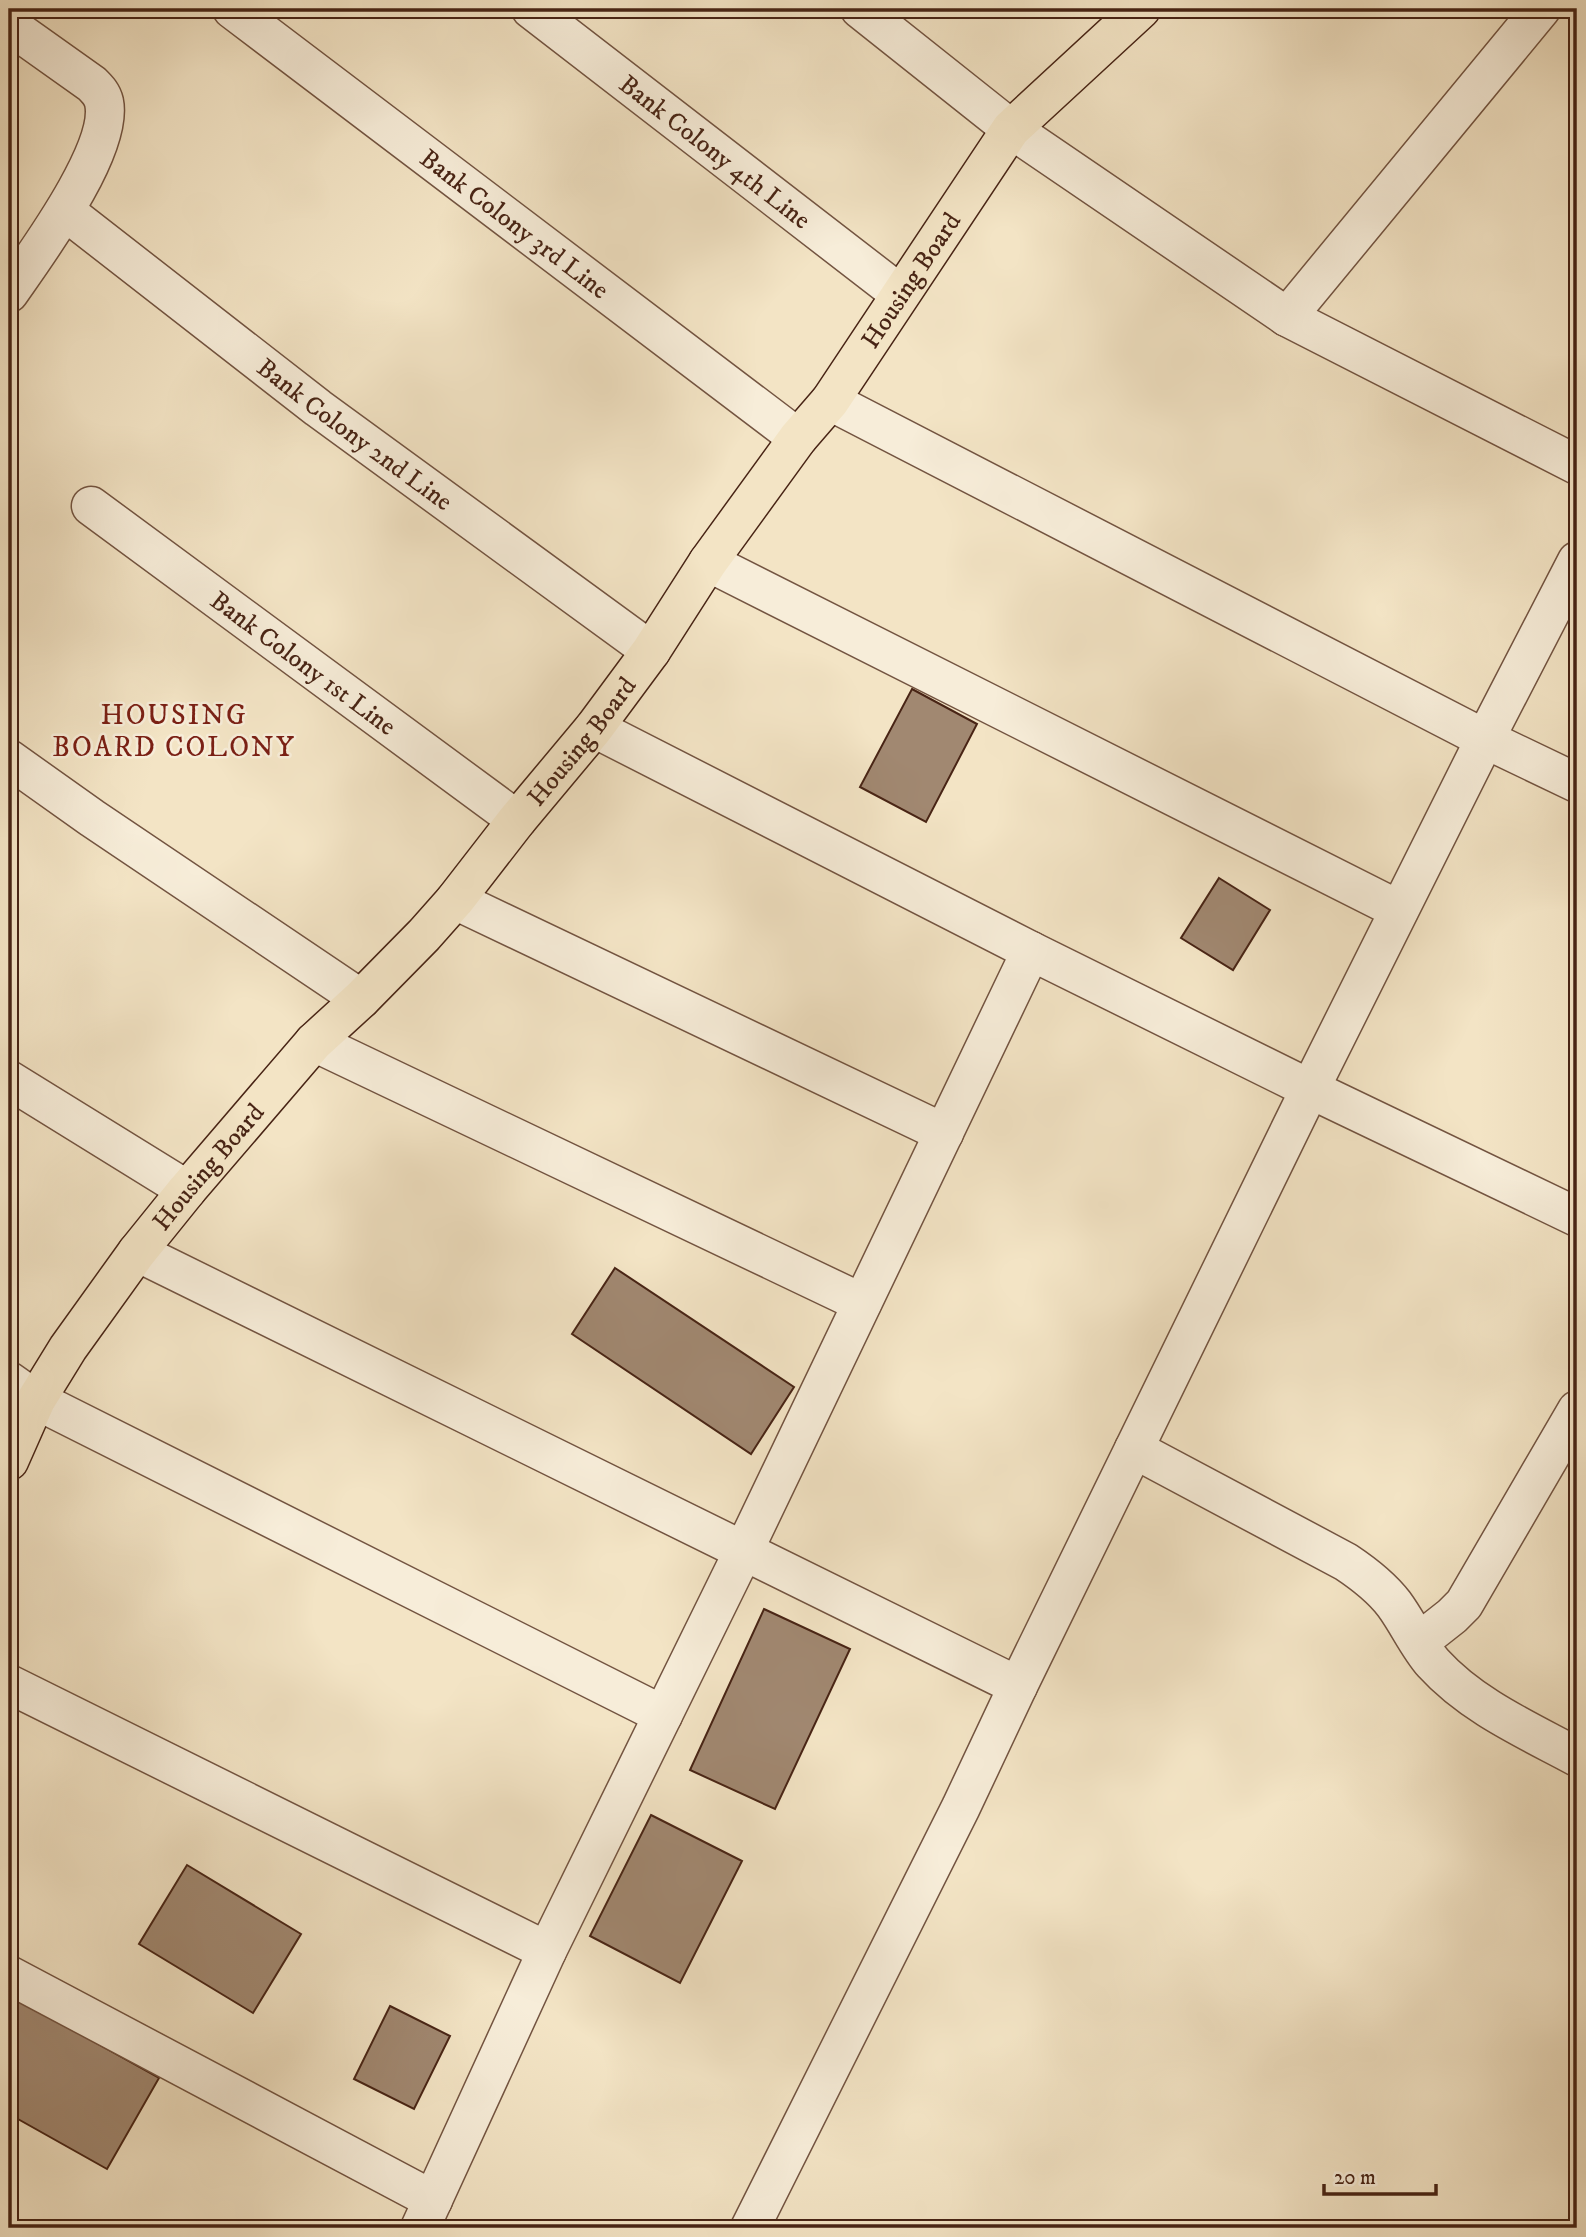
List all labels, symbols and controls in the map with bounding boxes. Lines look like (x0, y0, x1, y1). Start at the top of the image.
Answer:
street label: Bank Colony 4th Line (612, 68, 817, 237)
street label: Bank Colony 3rd Line (413, 142, 615, 307)
street label: Housing Board (855, 207, 969, 355)
street label: Bank Colony 2nd Line (250, 352, 459, 519)
street label: Bank Colony 1st Line (203, 584, 402, 743)
street label: Housing Board (521, 671, 644, 813)
district label: HOUSING BOARD COLONY (52, 698, 296, 765)
street label: Housing Board (146, 1097, 272, 1238)
scale bar (1324, 2153, 1436, 2197)
text: 20 m (1334, 2165, 1376, 2191)

